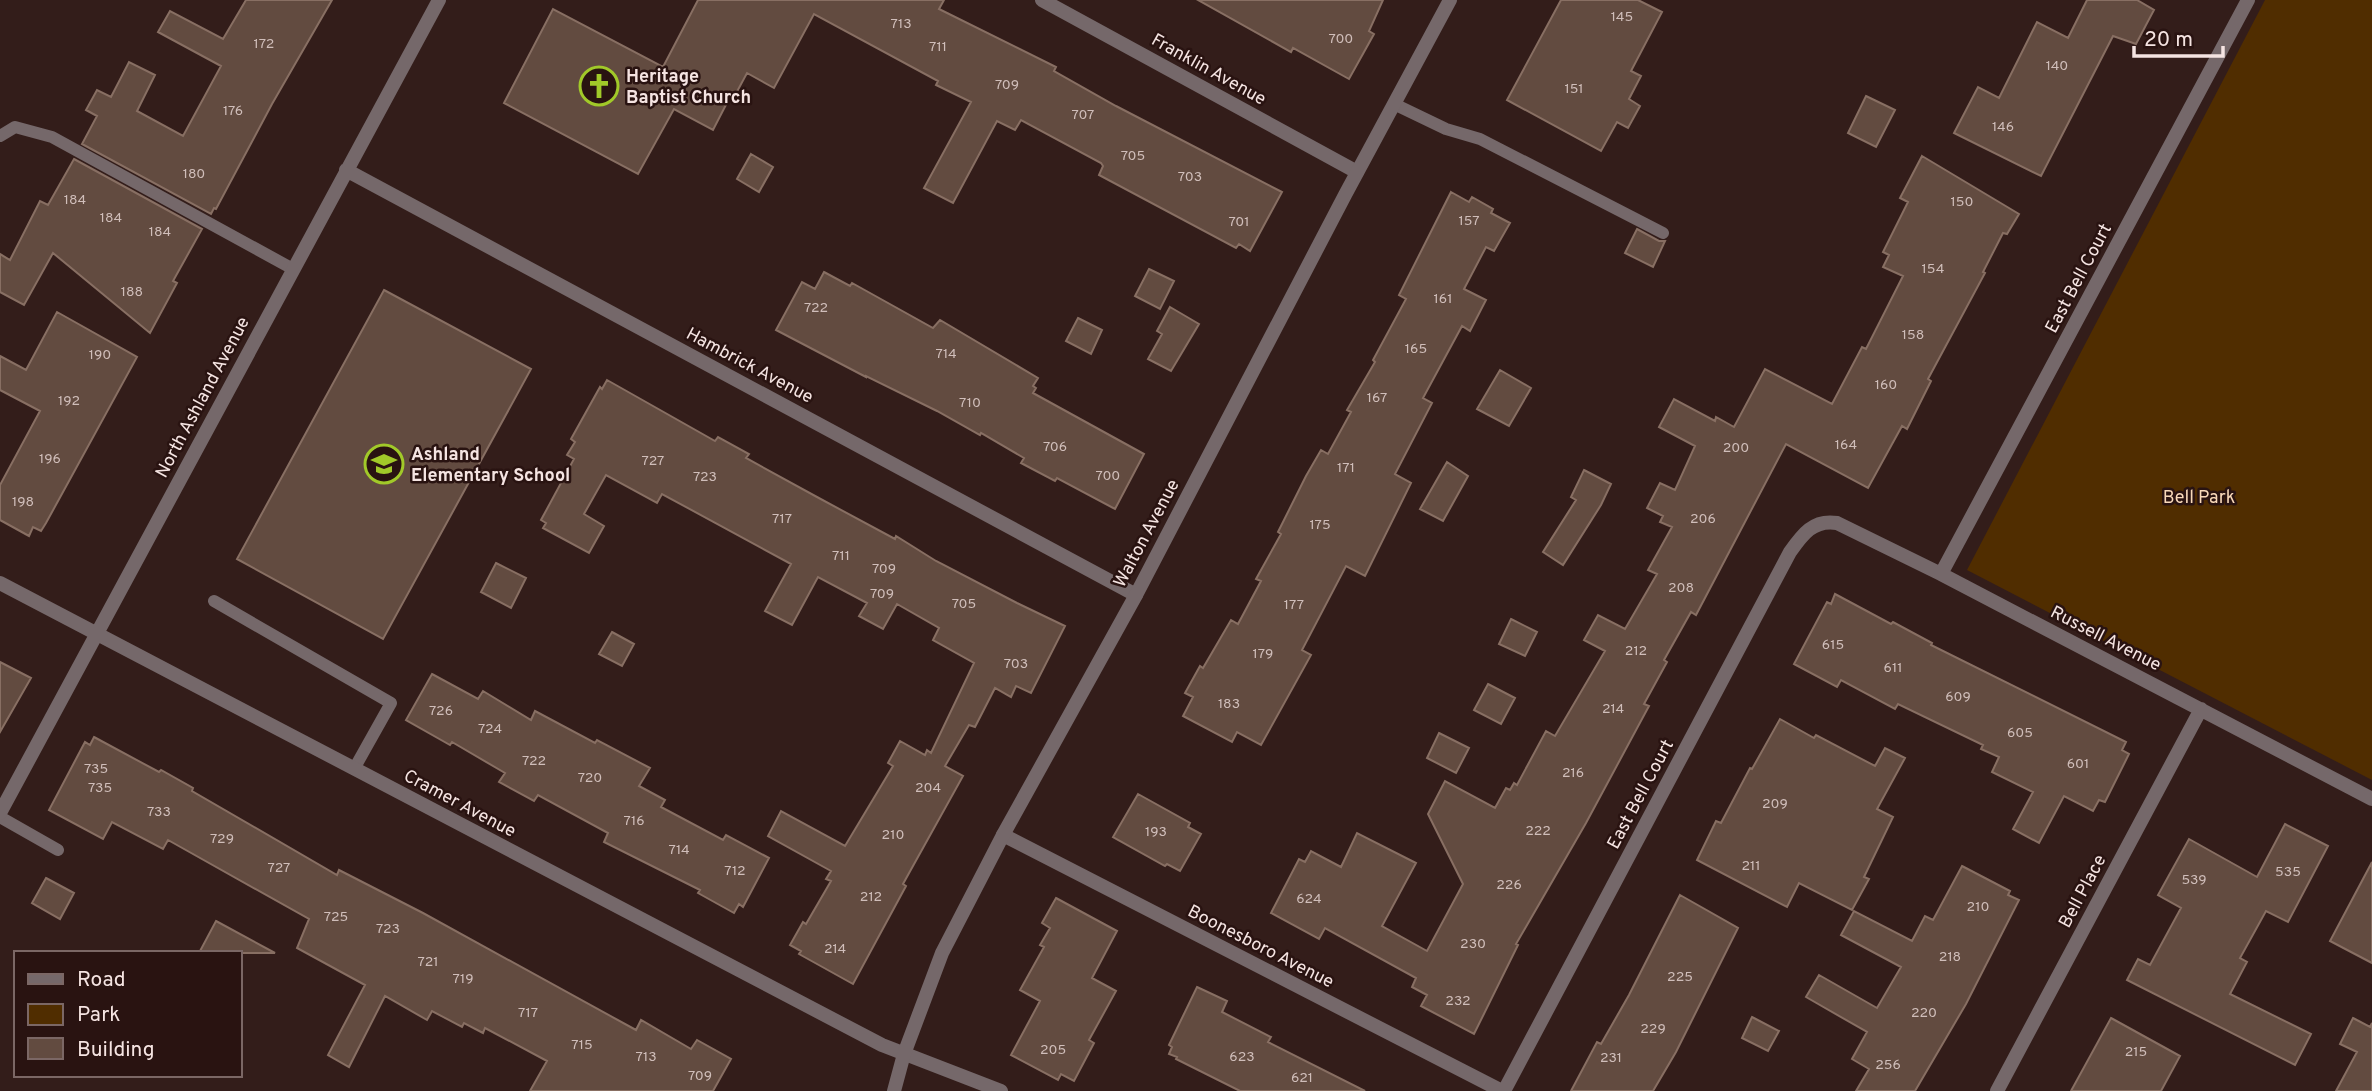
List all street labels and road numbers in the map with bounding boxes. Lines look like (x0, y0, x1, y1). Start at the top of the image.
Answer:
street label: Franklin Avenue (1147, 29, 1270, 111)
street label: East Bell Court (2041, 220, 2118, 337)
street label: North Ashland Avenue (151, 313, 256, 482)
street label: Hambrick Avenue (682, 323, 817, 410)
street label: Walton Avenue (1109, 476, 1185, 592)
street label: Russell Avenue (2046, 602, 2165, 677)
street label: East Bell Court (1603, 736, 1680, 853)
street label: Cramer Avenue (399, 765, 519, 844)
street label: Bell Place (2054, 851, 2112, 932)
street label: Boonesboro Avenue (1183, 900, 1337, 994)

